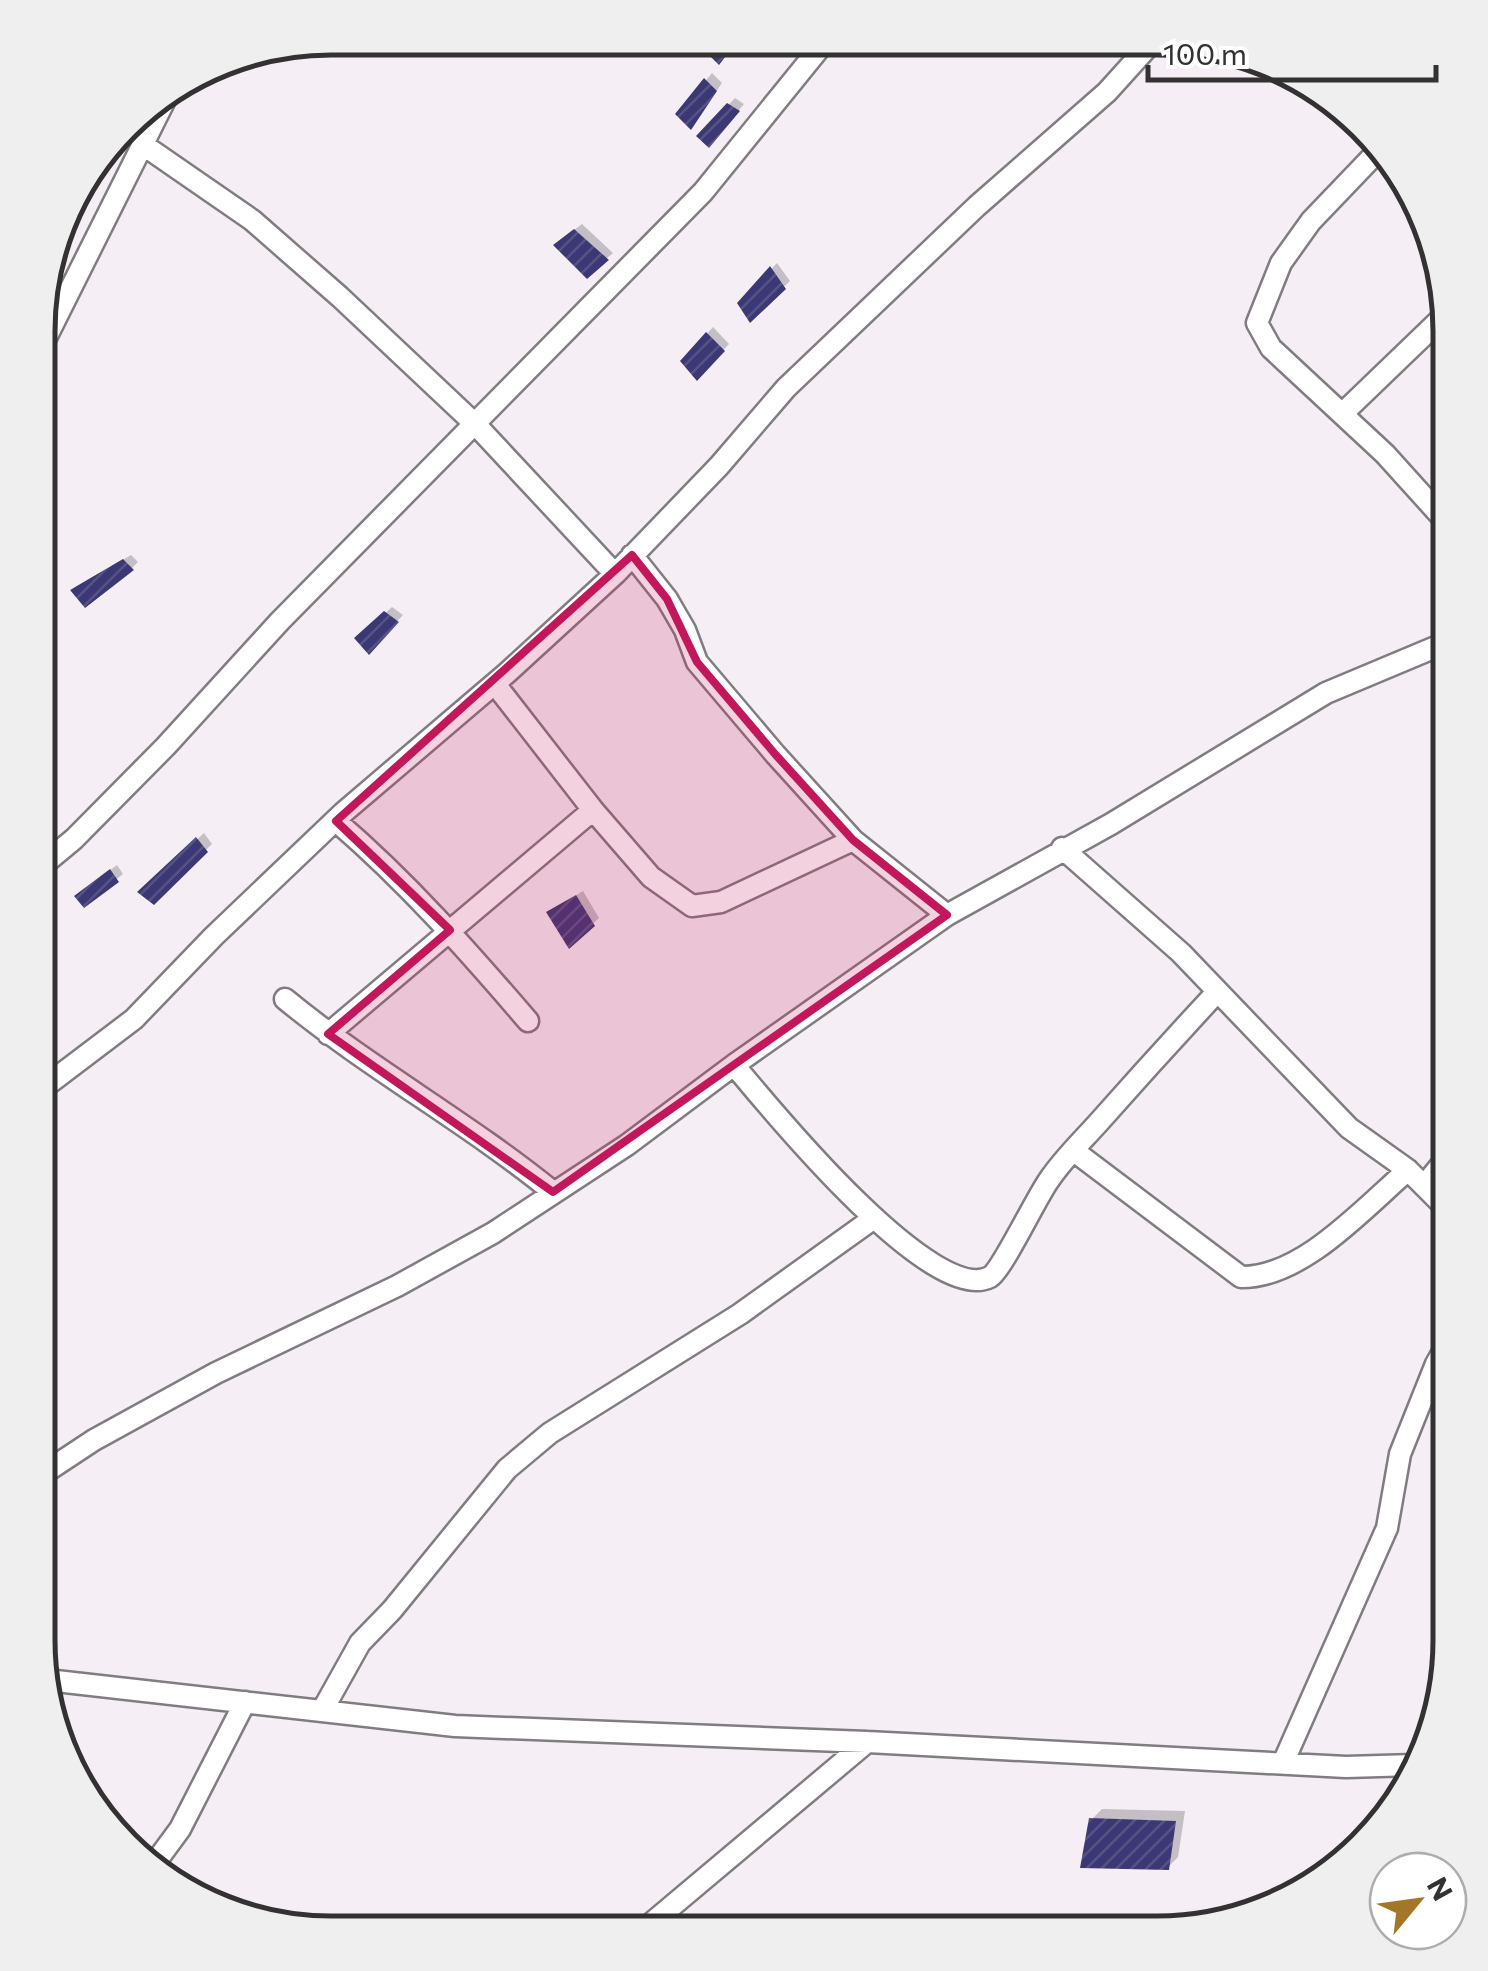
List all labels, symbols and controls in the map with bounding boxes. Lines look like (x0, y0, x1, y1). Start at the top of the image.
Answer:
scale bar (1148, 20, 1436, 82)
text: 100 m (1163, 34, 1247, 71)
north arrow (1368, 1851, 1468, 1951)
text: N (1421, 1871, 1461, 1906)

